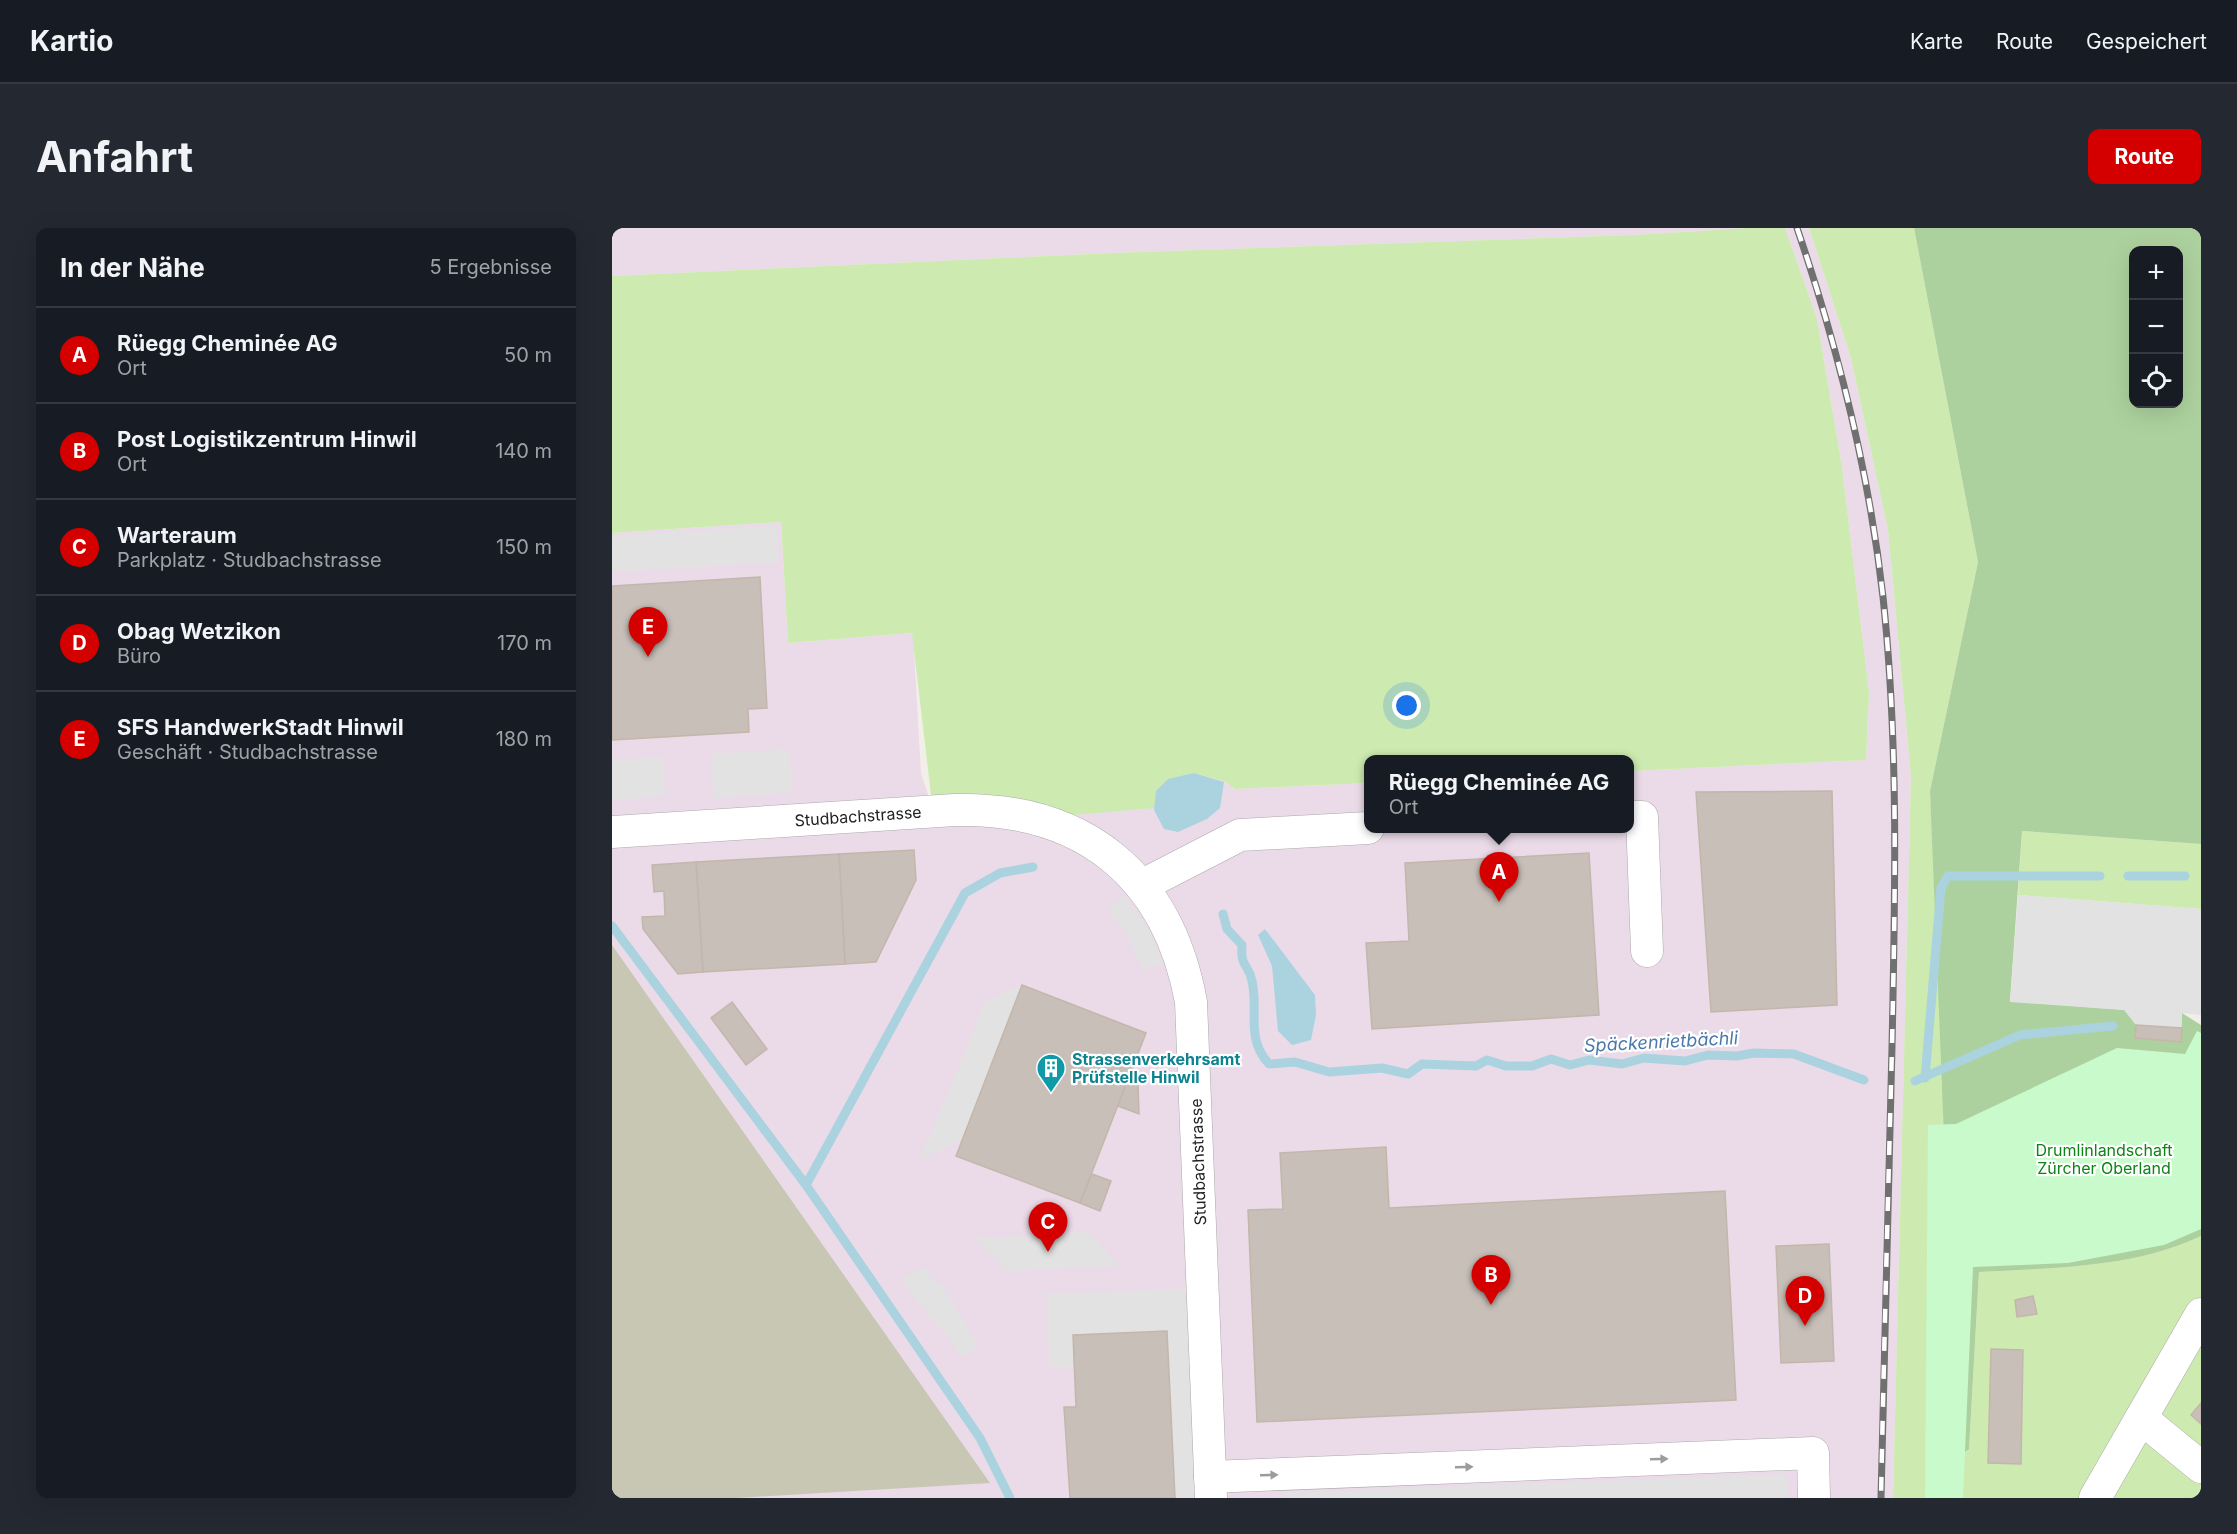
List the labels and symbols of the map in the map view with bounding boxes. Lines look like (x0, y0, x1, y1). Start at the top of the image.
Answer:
pin: E (628, 608, 668, 657)
your location (1392, 691, 1421, 720)
street label: Studbachstrasse (794, 802, 922, 830)
pin: A (1480, 852, 1518, 902)
water label: Späckenrietbächli (1583, 1027, 1739, 1056)
place label: Strassenverkehrsamt Prüfstelle Hinwil (1072, 1049, 1240, 1087)
building icon: Strassenverkehrsamt Prüfstelle Hinwil (1035, 1052, 1067, 1094)
street label: Studbachstrasse (1186, 1098, 1210, 1226)
park label: Drumlinlandschaft Zürcher Oberland (2036, 1140, 2173, 1178)
pin: C (1028, 1202, 1068, 1252)
pin: B (1472, 1256, 1510, 1305)
pin: D (1786, 1276, 1824, 1326)
one-way arrow (1649, 1455, 1668, 1464)
one-way arrow (1454, 1462, 1473, 1472)
one-way arrow (1259, 1470, 1278, 1479)

